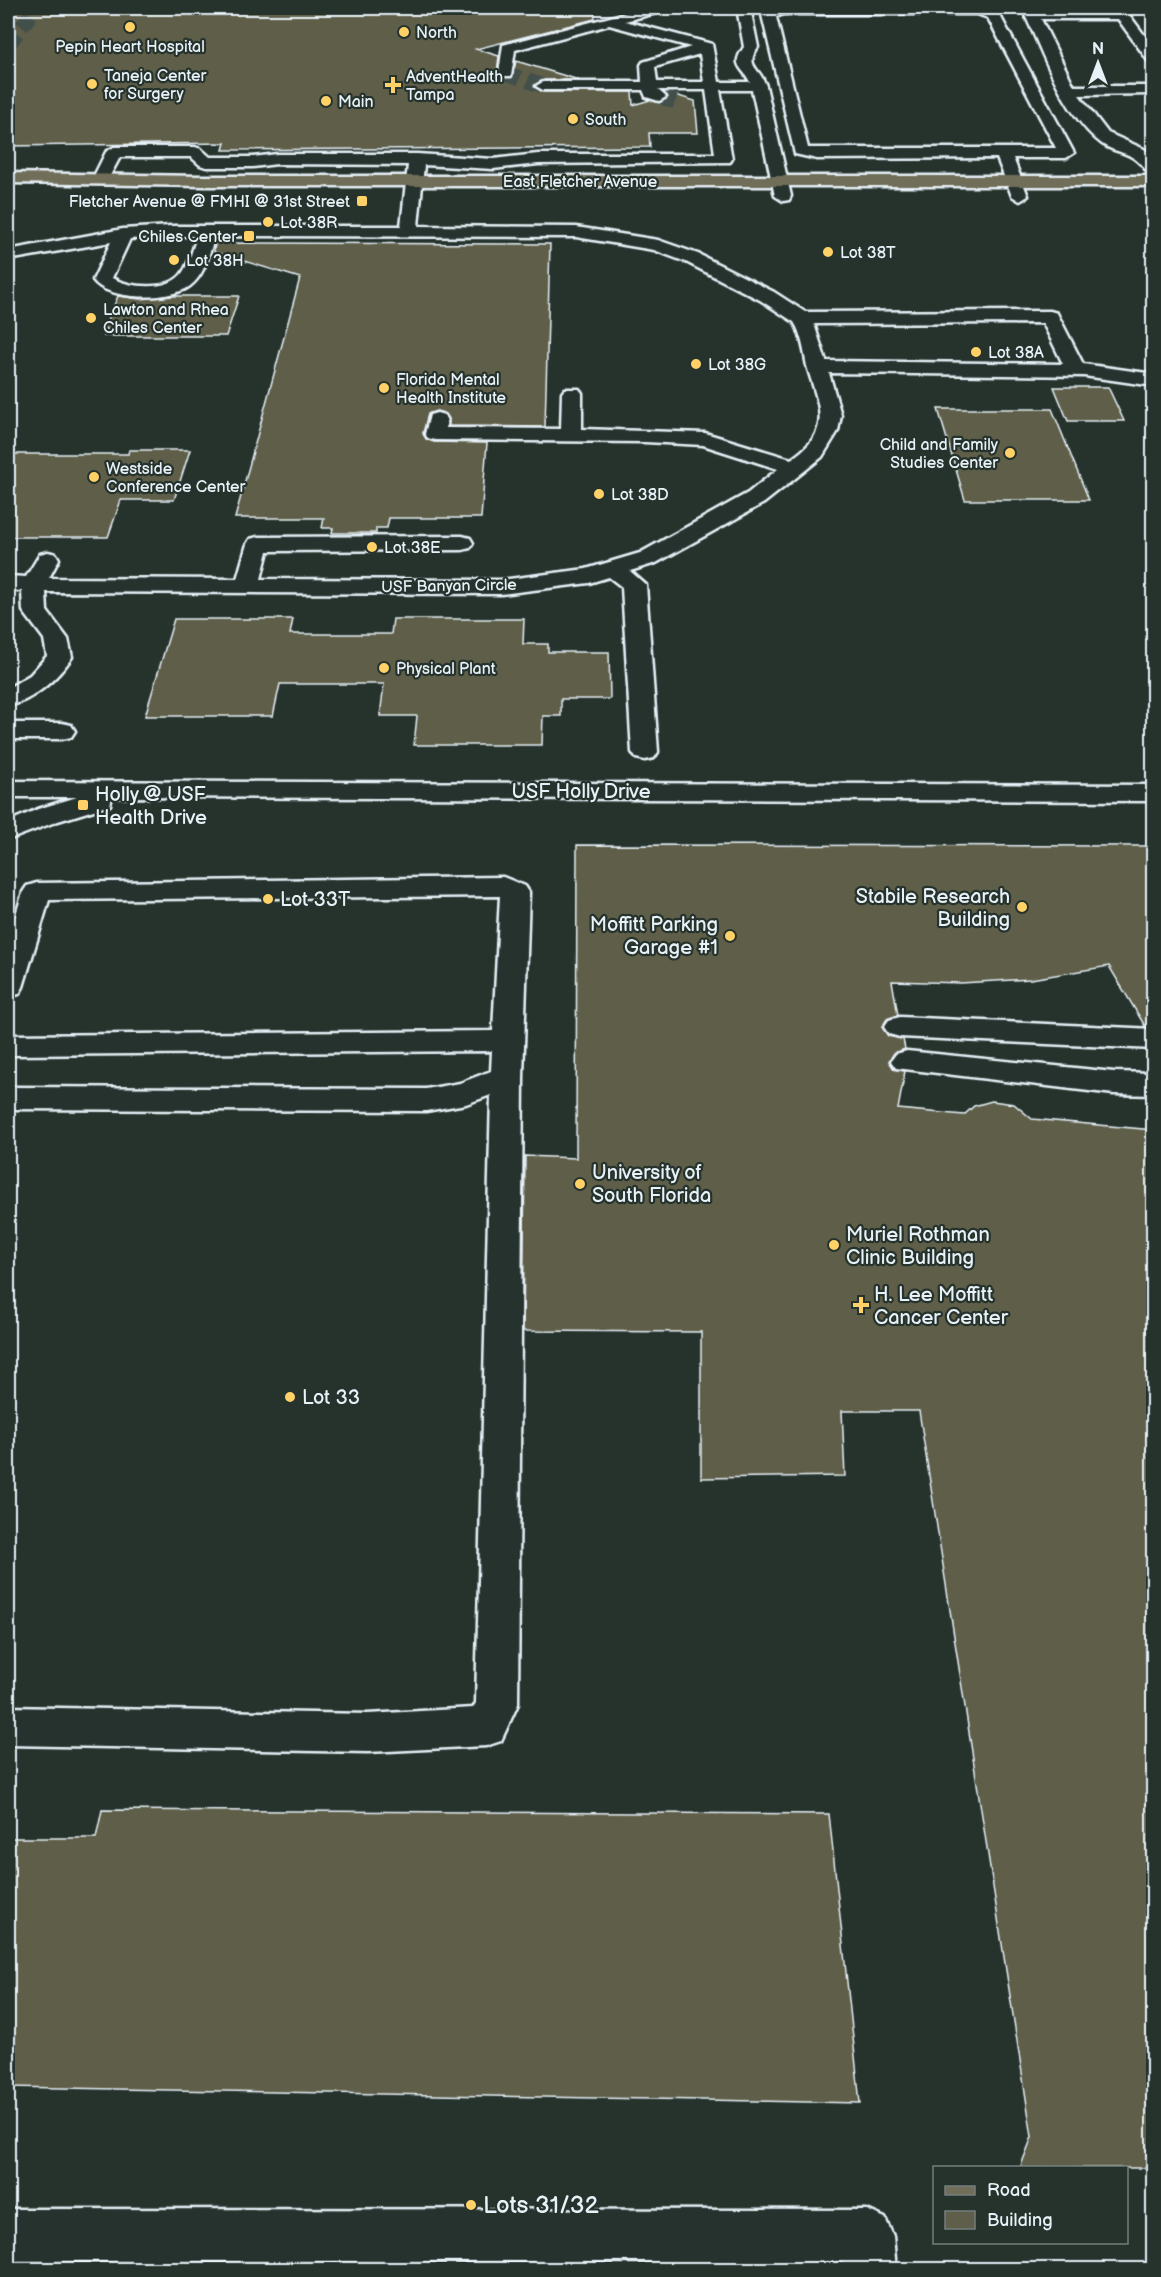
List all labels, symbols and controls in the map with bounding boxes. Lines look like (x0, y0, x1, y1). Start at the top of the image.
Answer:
marker: Pepin Heart Hospital (123, 20, 137, 34)
place label: North (416, 24, 457, 43)
marker: North (397, 25, 411, 39)
north arrow (1068, 33, 1128, 93)
place label: Pepin Heart Hospital (55, 38, 205, 57)
text: N (1092, 40, 1104, 59)
place label: Taneja Center for Surgery (104, 67, 206, 104)
place label: AdventHealth Tampa (406, 68, 503, 105)
marker: AdventHealth Tampa (384, 76, 402, 94)
marker: Taneja Center for Surgery (85, 77, 99, 91)
place label: Main (338, 93, 374, 112)
marker: Main (319, 94, 333, 108)
place label: South (585, 111, 626, 130)
marker: South (566, 112, 580, 126)
street label: East Fletcher Avenue (503, 173, 658, 192)
place label: Fletcher Avenue @ FMHI @ 31st Street (69, 193, 350, 212)
marker: Fletcher Avenue @ FMHI @ 31st Street (355, 194, 369, 208)
place label: Lot 38R (280, 214, 337, 233)
marker: Lot 38R (261, 215, 275, 229)
place label: Chiles Center (138, 228, 237, 247)
marker: Chiles Center (242, 229, 256, 243)
place label: Lot 38T (840, 244, 896, 263)
marker: Lot 38T (821, 245, 835, 259)
place label: Lot 38H (186, 252, 244, 271)
marker: Lot 38H (167, 253, 181, 267)
place label: Lawton and Rhea Chiles Center (103, 301, 229, 338)
marker: Lawton and Rhea Chiles Center (84, 311, 98, 325)
place label: Lot 38A (988, 344, 1044, 363)
marker: Lot 38A (969, 345, 983, 359)
place label: Lot 38G (708, 356, 766, 375)
marker: Lot 38G (689, 357, 703, 371)
place label: Florida Mental Health Institute (396, 371, 507, 408)
marker: Florida Mental Health Institute (377, 381, 391, 395)
place label: Child and Family Studies Center (880, 436, 999, 473)
marker: Child and Family Studies Center (1003, 446, 1017, 460)
place label: Westside Conference Center (106, 460, 246, 497)
marker: Westside Conference Center (87, 470, 101, 484)
place label: Lot 38D (611, 486, 669, 505)
marker: Lot 38D (592, 487, 606, 501)
place label: Lot 38E (384, 539, 441, 558)
marker: Lot 38E (365, 540, 379, 554)
street label: USF Banyan Circle (381, 576, 517, 597)
place label: Physical Plant (396, 660, 496, 679)
marker: Physical Plant (377, 661, 391, 675)
street label: USF Holly Drive (511, 780, 651, 804)
place label: Holly @ USF Health Drive (95, 783, 207, 830)
marker: Holly @ USF Health Drive (76, 798, 90, 812)
place label: Stabile Research Building (856, 885, 1010, 932)
place label: Lot 33T (280, 888, 350, 912)
marker: Lot 33T (261, 892, 275, 906)
marker: Stabile Research Building (1015, 900, 1029, 914)
place label: Moffitt Parking Garage #1 (590, 913, 718, 960)
marker: Moffitt Parking Garage #1 (723, 929, 737, 943)
place label: University of South Florida (592, 1161, 711, 1208)
marker: University of South Florida (573, 1177, 587, 1191)
place label: Muriel Rothman Clinic Building (846, 1223, 990, 1270)
marker: Muriel Rothman Clinic Building (827, 1238, 841, 1252)
place label: H. Lee Moffitt Cancer Center (874, 1283, 1009, 1330)
marker: H. Lee Moffitt Cancer Center (852, 1296, 870, 1314)
place label: Lot 33 (302, 1386, 360, 1410)
marker: Lot 33 (283, 1390, 297, 1404)
legend (933, 2166, 1128, 2244)
text: Road (987, 2180, 1031, 2201)
place label: Lots 31/32 (483, 2191, 599, 2220)
marker: Lots 31/32 (464, 2198, 478, 2212)
text: Building (987, 2210, 1053, 2231)

